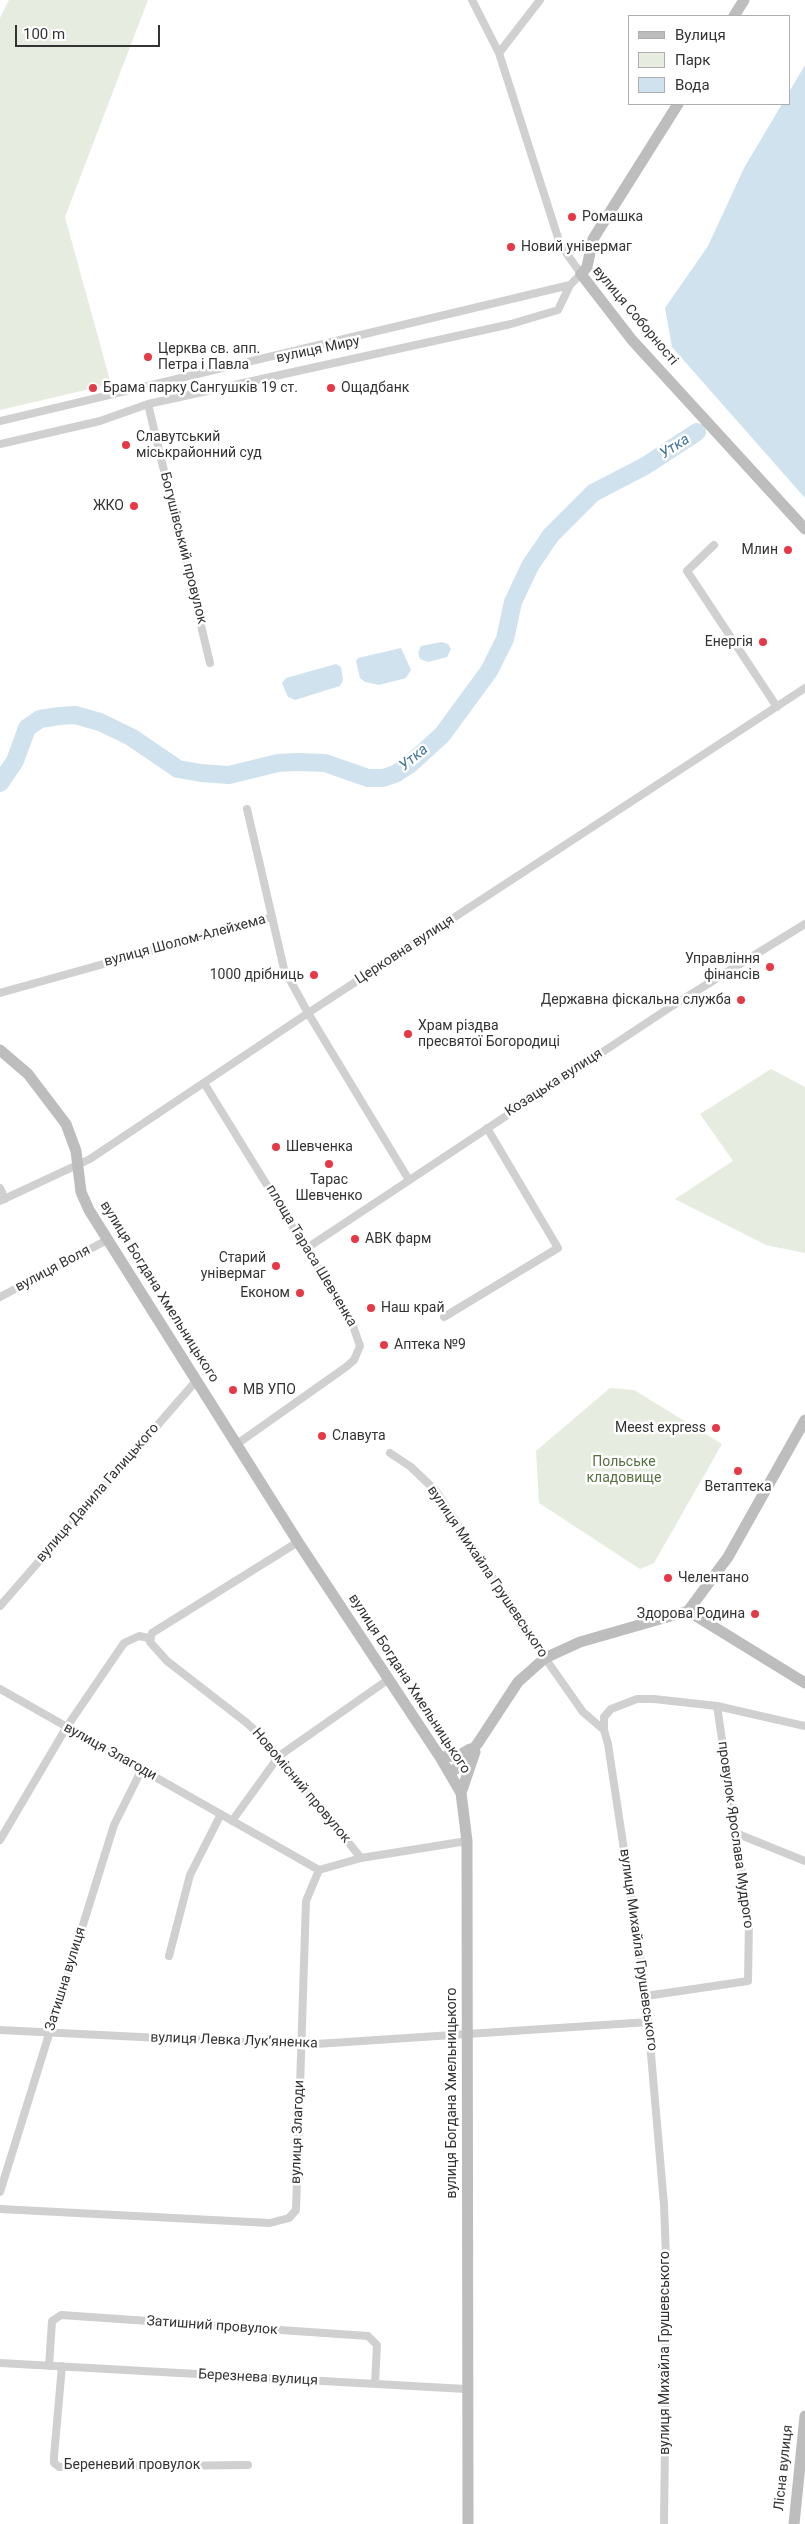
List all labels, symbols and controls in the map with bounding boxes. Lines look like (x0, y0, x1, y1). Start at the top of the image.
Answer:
scale bar (18, 15, 162, 47)
legend (628, 15, 790, 105)
text: 100 m (23, 25, 65, 43)
text: Вулиця (675, 26, 726, 44)
text: Парк (675, 51, 710, 69)
text: Вода (675, 76, 710, 94)
place label: Ромашка (582, 209, 643, 225)
marker: Ромашка (566, 211, 578, 223)
place label: Новий універмаг (521, 239, 632, 255)
marker: Новий універмаг (505, 241, 517, 253)
street label: вулиця Соборності (589, 263, 681, 369)
street label: вулиця Миру (275, 333, 361, 367)
place label: Церква св. апп. Петра і Павла (158, 341, 260, 374)
marker: Церква св. апп. Петра і Павла (142, 351, 154, 363)
place label: Брама парку Сангушків 19 ст. (103, 380, 298, 396)
place label: Ощадбанк (341, 380, 409, 396)
marker: Брама парку Сангушків 19 ст. (87, 382, 99, 394)
marker: Ощадбанк (325, 382, 337, 394)
place label: Славутський міськрайонний суд (136, 429, 262, 462)
water label: Утка (657, 431, 693, 463)
marker: Славутський міськрайонний суд (120, 439, 132, 451)
street label: Богушівський провулок (156, 470, 210, 626)
place label: ЖКО (93, 498, 124, 514)
marker: ЖКО (128, 500, 140, 512)
place label: Млин (741, 542, 778, 558)
marker: Млин (782, 544, 794, 556)
place label: Енергія (705, 634, 753, 650)
marker: Енергія (757, 636, 769, 648)
water label: Утка (396, 741, 432, 775)
street label: вулиця Шолом-Алейхема (102, 911, 268, 971)
street label: Церковна вулиця (352, 912, 458, 988)
place label: Управління фінансів (685, 951, 760, 984)
marker: Управління фінансів (764, 961, 776, 973)
place label: 1000 дрібниць (210, 967, 304, 983)
marker: 1000 дрібниць (308, 969, 320, 981)
place label: Державна фіскальна служба (541, 992, 731, 1008)
marker: Державна фіскальна служба (735, 994, 747, 1006)
place label: Храм різдва пресвятої Богородиці (418, 1018, 560, 1050)
marker: Храм різдва пресвятої Богородиці (402, 1028, 414, 1040)
street label: Козацька вулиця (502, 1045, 606, 1121)
place label: Шевченка (286, 1139, 353, 1155)
marker: Шевченка (270, 1141, 282, 1153)
marker: Тарас Шевченко (323, 1158, 335, 1170)
place label: Тарас Шевченко (295, 1172, 363, 1204)
street label: площа Тараса Шевченка (262, 1182, 360, 1330)
street label: вулиця Богдана Хмельницького (96, 1198, 222, 1386)
place label: АВК фарм (365, 1231, 431, 1247)
marker: АВК фарм (349, 1233, 361, 1245)
street label: вулиця Воля (13, 1242, 93, 1296)
place label: Старий універмаг (201, 1250, 266, 1282)
marker: Старий універмаг (270, 1260, 282, 1272)
place label: Економ (240, 1285, 290, 1301)
marker: Економ (294, 1287, 306, 1299)
place label: Наш край (381, 1300, 445, 1316)
marker: Наш край (365, 1302, 377, 1314)
place label: Аптека №9 (394, 1337, 466, 1353)
marker: Аптека №9 (378, 1339, 390, 1351)
place label: МВ УПО (243, 1382, 296, 1398)
marker: МВ УПО (227, 1384, 239, 1396)
street label: вулиця Данила Галицького (33, 1420, 163, 1566)
place label: Meest express (615, 1420, 706, 1436)
marker: Meest express (710, 1422, 722, 1434)
place label: Славута (332, 1428, 386, 1444)
marker: Славута (316, 1430, 328, 1442)
park label: Польське кладовище (587, 1454, 661, 1486)
marker: Ветаптека (732, 1465, 744, 1477)
place label: Ветаптека (704, 1479, 772, 1495)
street label: вулиця Михайла Грушевського (423, 1483, 551, 1661)
place label: Челентано (678, 1570, 749, 1586)
marker: Челентано (662, 1572, 674, 1584)
street label: вулиця Богдана Хмельницького (344, 1591, 474, 1777)
place label: Здорова Родина (637, 1606, 745, 1622)
marker: Здорова Родина (749, 1608, 761, 1620)
street label: вулиця Злагоди (61, 1719, 159, 1785)
street label: Новомісний провулок (248, 1725, 354, 1847)
street label: провулок Ярослава Мудрого (714, 1740, 756, 1930)
street label: вулиця Михайла Грушевського (616, 1848, 660, 2052)
street label: Затишна вулиця (42, 1925, 90, 2033)
street label: вулиця Богдана Хмельницького (444, 1988, 460, 2198)
street label: вулиця Левка Лукʼяненка (150, 2030, 318, 2052)
street label: вулиця Злагоди (288, 2080, 308, 2184)
street label: вулиця Михайла Грушевського (657, 2251, 673, 2455)
street label: Затишний провулок (146, 2313, 278, 2339)
street label: Березнева вулиця (198, 2366, 318, 2390)
street label: Лісна вулиця (771, 2424, 797, 2512)
street label: Береневий провулок (64, 2457, 200, 2473)

